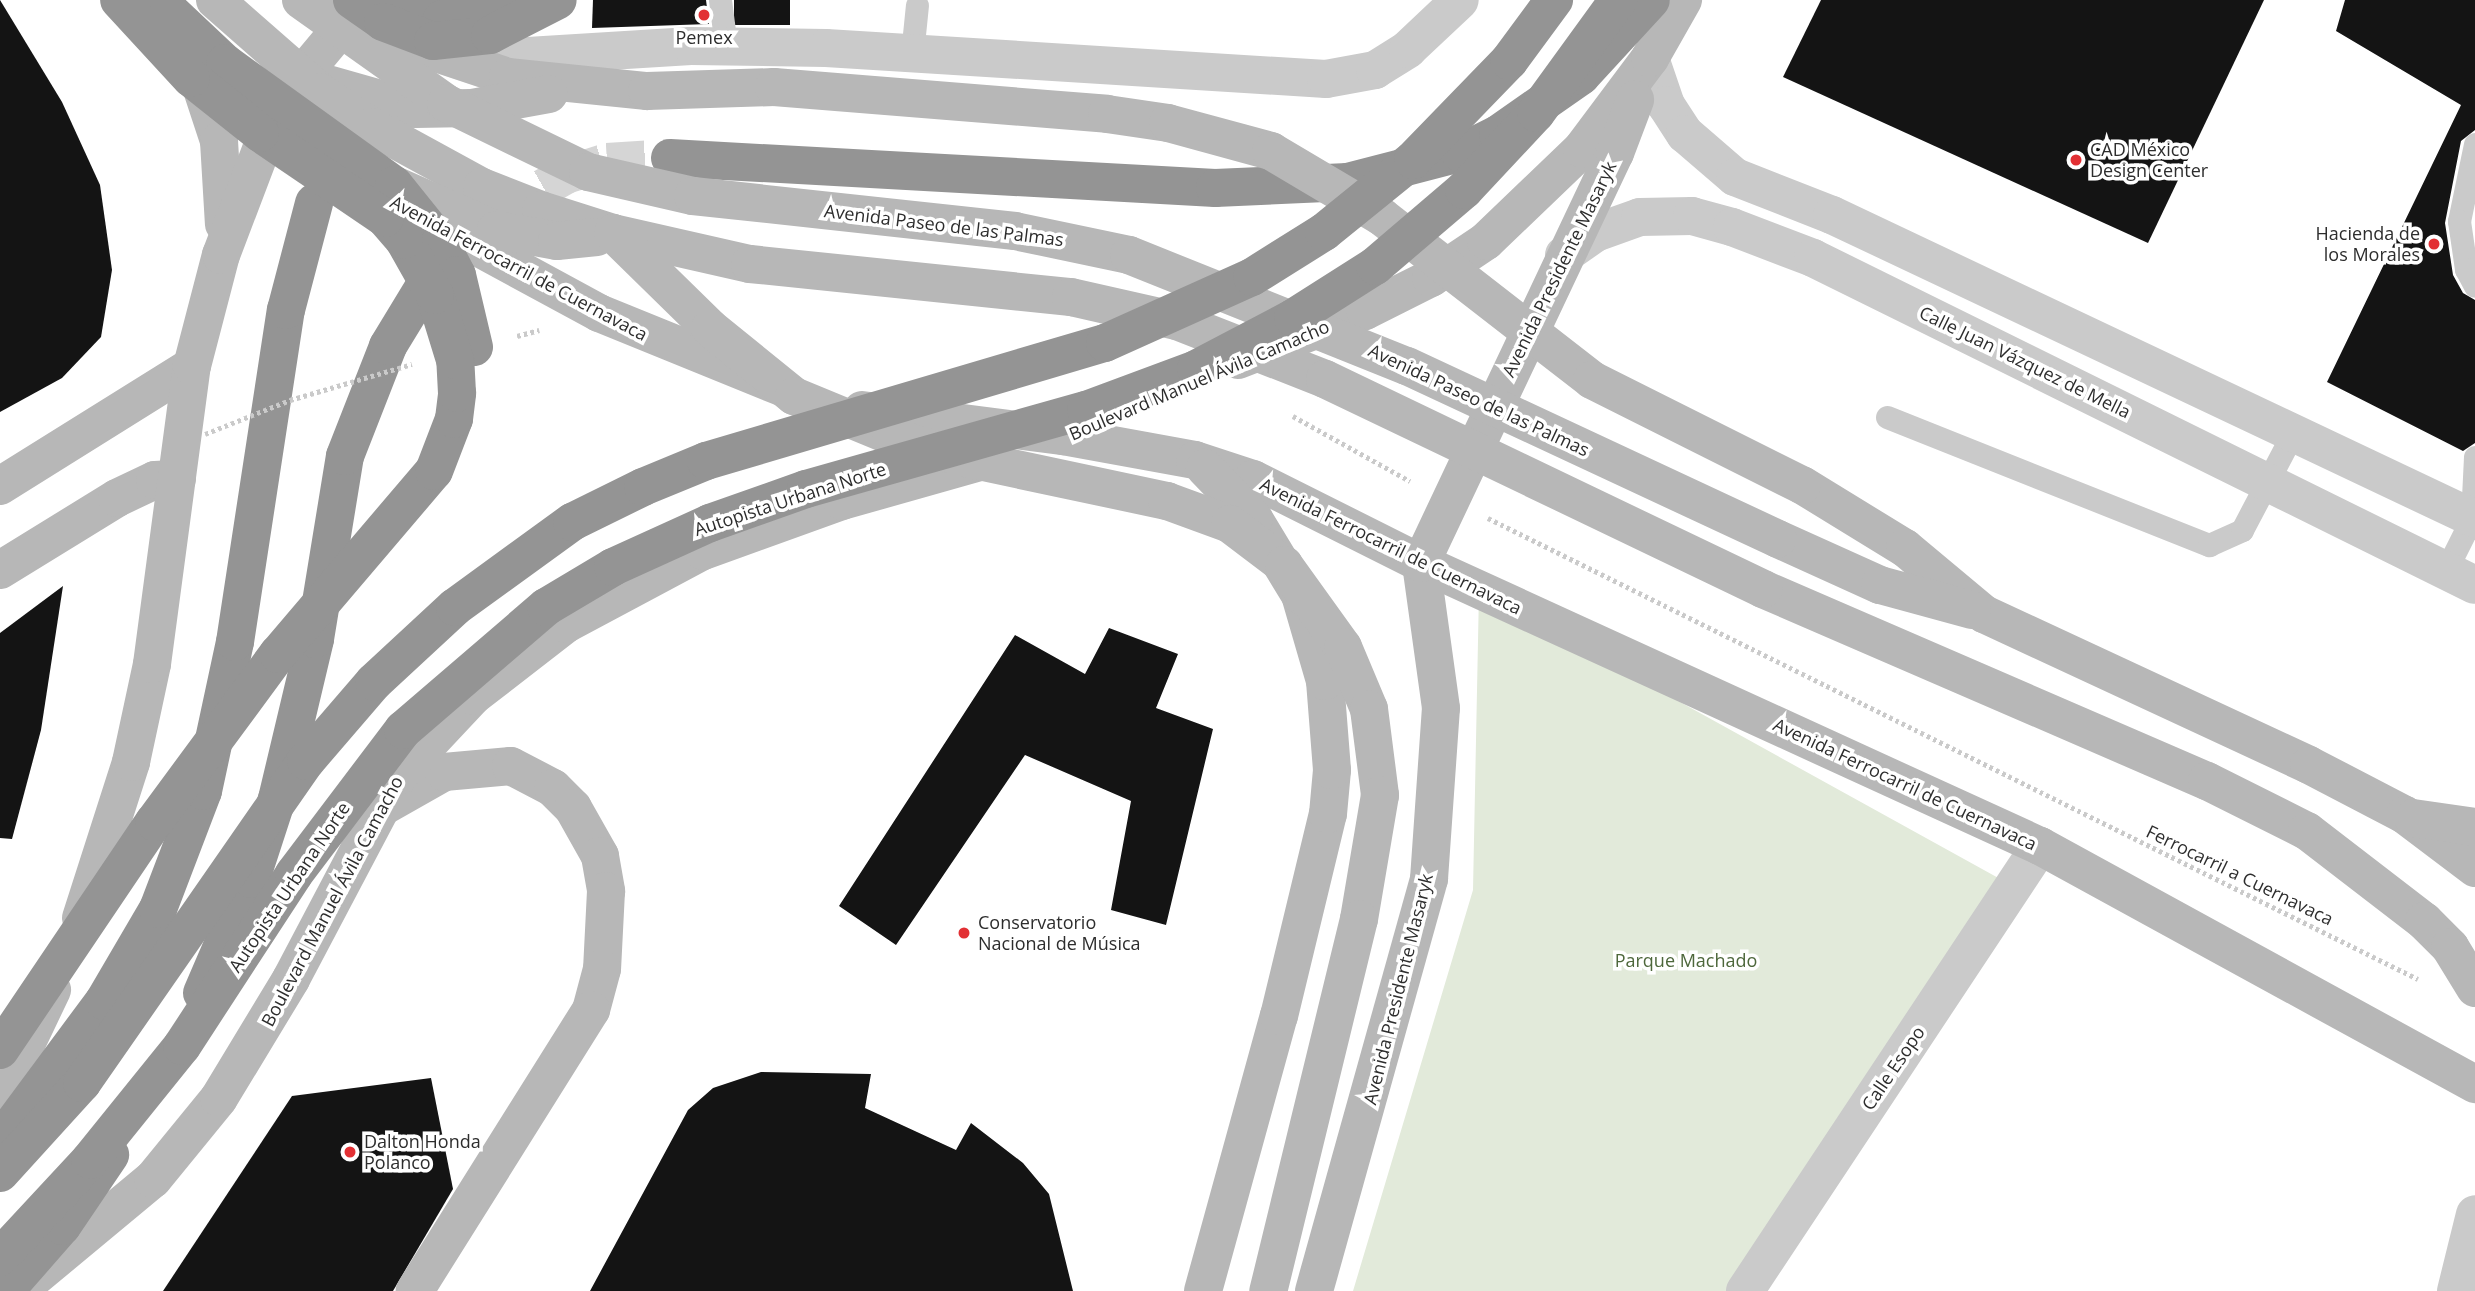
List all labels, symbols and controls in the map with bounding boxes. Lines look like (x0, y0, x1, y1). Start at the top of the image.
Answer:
marker: Pemex (696, 7, 712, 23)
place label: Pemex (675, 26, 733, 48)
place label: CAD México Design Center (2090, 139, 2208, 182)
marker: CAD México Design Center (2068, 152, 2084, 168)
street label: Avenida Presidente Masaryk (1497, 158, 1621, 380)
street label: Avenida Ferrocarril de Cuernavaca (387, 191, 651, 345)
street label: Avenida Paseo de las Palmas (823, 200, 1065, 250)
place label: Hacienda de los Morales (2316, 223, 2420, 266)
marker: Hacienda de los Morales (2426, 236, 2442, 252)
street label: Calle Juan Vázquez de Mella (1916, 301, 2134, 423)
street label: Boulevard Manuel Ávila Camacho (1066, 315, 1332, 445)
street label: Avenida Paseo de las Palmas (1365, 339, 1593, 461)
street label: Autopista Urbana Norte (691, 458, 889, 540)
street label: Avenida Ferrocarril de Cuernavaca (1257, 473, 1525, 619)
street label: Avenida Ferrocarril de Cuernavaca (1770, 713, 2040, 855)
street label: Boulevard Manuel Ávila Camacho (257, 772, 407, 1030)
street label: Autopista Urbana Norte (224, 798, 354, 976)
street label: Ferrocarril a Cuernavaca (2143, 820, 2337, 930)
street label: Avenida Presidente Masaryk (1359, 871, 1437, 1107)
place label: Conservatorio Nacional de Música (978, 912, 1141, 954)
marker: Conservatorio Nacional de Música (956, 925, 972, 941)
park label: Parque Machado (1615, 949, 1757, 971)
street label: Calle Esopo (1857, 1022, 1929, 1114)
place label: Dalton Honda Polanco (364, 1131, 481, 1174)
marker: Dalton Honda Polanco (342, 1144, 358, 1160)

